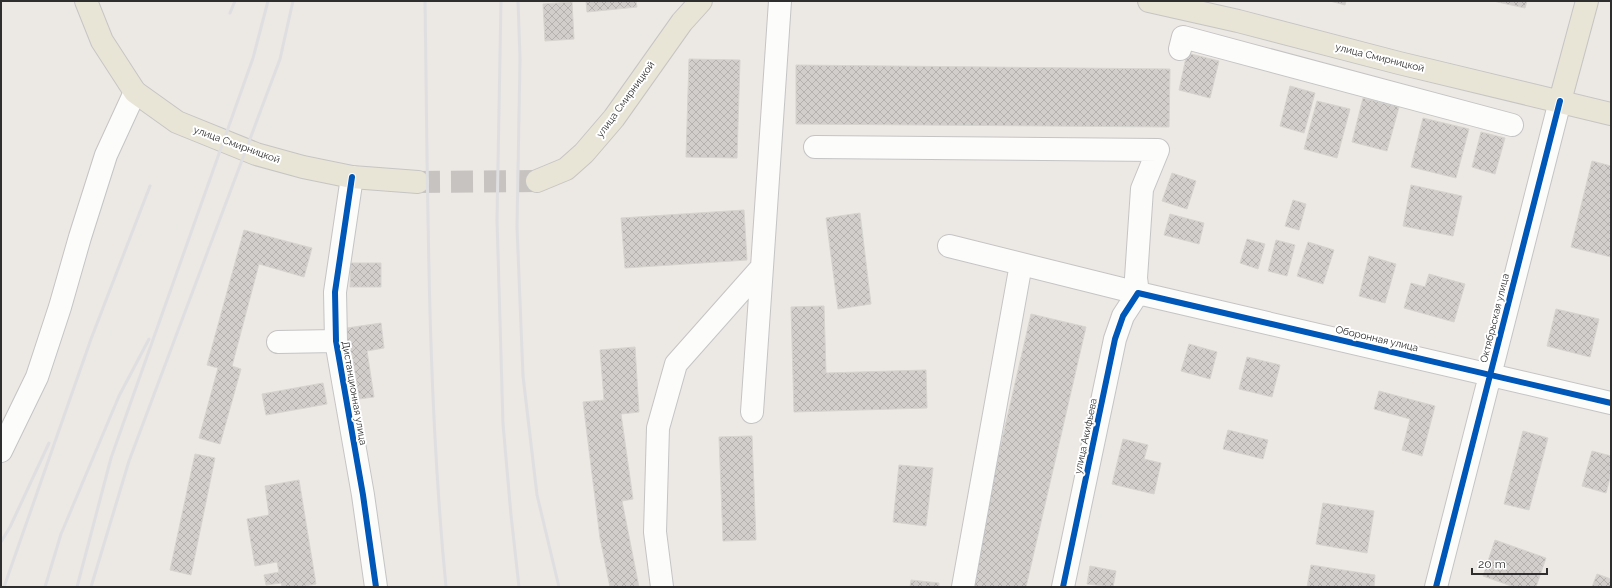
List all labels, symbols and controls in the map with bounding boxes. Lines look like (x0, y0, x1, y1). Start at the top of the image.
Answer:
street label: улица Смирницкой (1334, 41, 1426, 74)
street label: улица Смирницкой (594, 59, 657, 139)
street label: улица Смирницкой (192, 124, 282, 165)
street label: Октябрьская улица (1478, 272, 1511, 364)
street label: Оборонная улица (1334, 324, 1419, 353)
street label: Дистанционная улица (340, 340, 369, 446)
street label: улица Акифьева (1072, 397, 1099, 475)
scale bar (1472, 550, 1547, 576)
text: 20 m (1478, 557, 1506, 571)

